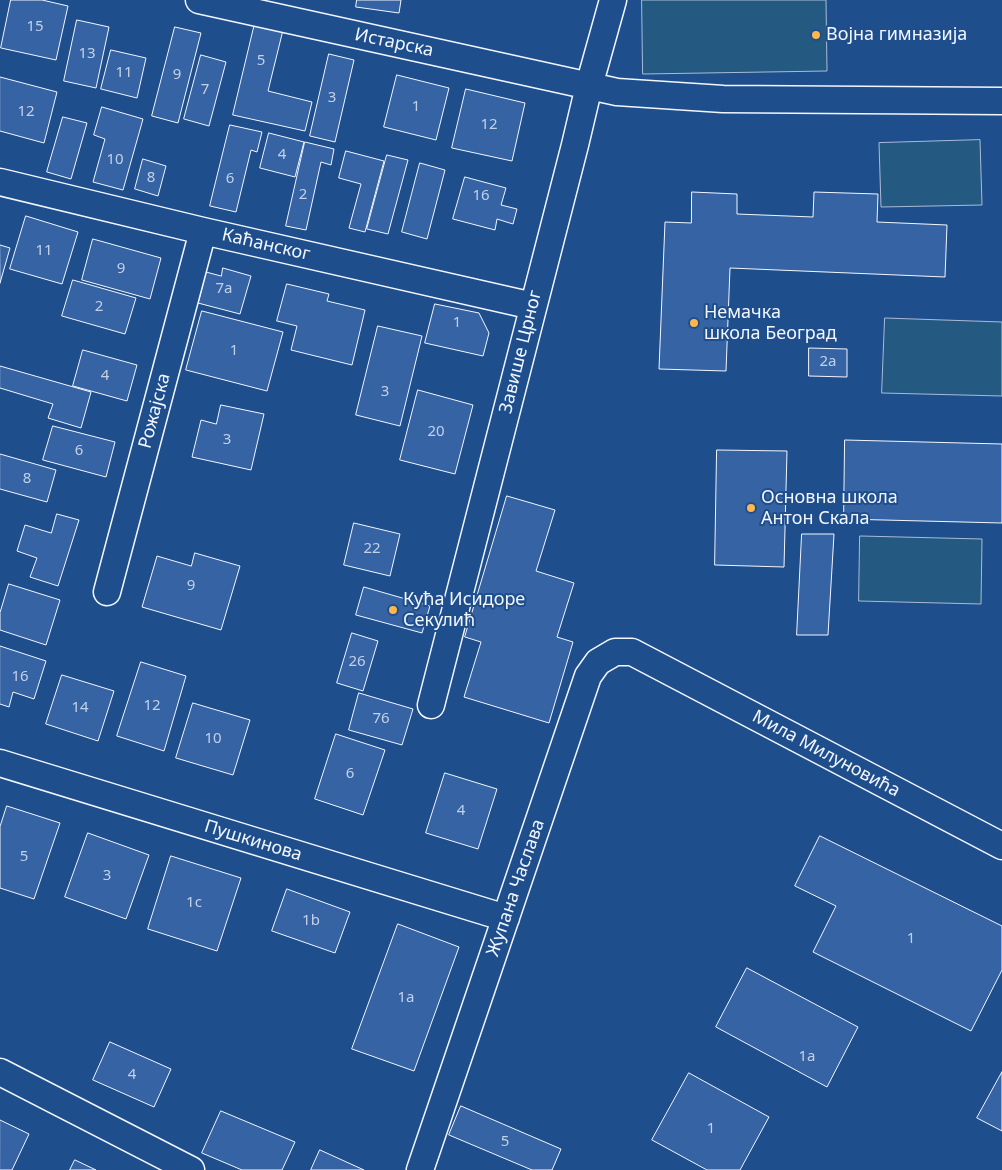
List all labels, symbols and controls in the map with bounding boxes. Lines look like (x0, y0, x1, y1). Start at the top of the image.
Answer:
house number: 15 (26, 18, 44, 36)
street label: Истарска (353, 24, 435, 62)
place label: Војна гимназија (826, 24, 967, 46)
marker: Војна гимназија (810, 29, 822, 41)
house number: 13 (78, 45, 96, 63)
house number: 5 (257, 52, 265, 70)
house number: 11 (115, 64, 133, 82)
house number: 9 (173, 66, 181, 84)
house number: 7 (201, 81, 209, 99)
house number: 3 (328, 89, 336, 107)
house number: 1 (412, 98, 420, 116)
house number: 12 (17, 103, 35, 121)
house number: 12 (480, 116, 498, 134)
house number: 4 (278, 146, 286, 164)
house number: 10 (106, 151, 124, 169)
house number: 8 (147, 169, 155, 187)
house number: 6 (226, 170, 234, 188)
house number: 2 (299, 186, 307, 204)
house number: 16 (472, 187, 490, 205)
street label: Каћанског (220, 224, 312, 266)
house number: 11 (35, 242, 53, 260)
house number: 9 (117, 260, 125, 278)
house number: 7a (216, 280, 232, 298)
street label: Завише Црног (495, 288, 547, 416)
house number: 2 (95, 298, 103, 316)
place label: Немачка школа Београд (704, 302, 837, 344)
house number: 1 (453, 314, 461, 332)
marker: Немачка школа Београд (688, 317, 700, 329)
house number: 1 (230, 342, 238, 360)
house number: 2a (820, 353, 836, 371)
house number: 4 (101, 367, 109, 385)
street label: Рожајска (135, 371, 175, 451)
house number: 3 (381, 383, 389, 401)
house number: 20 (427, 423, 445, 441)
house number: 3 (223, 431, 231, 449)
house number: 6 (75, 442, 83, 460)
house number: 8 (23, 470, 31, 488)
place label: Основна школа Антон Скала (761, 487, 898, 530)
marker: Основна школа Антон Скала (745, 502, 757, 514)
house number: 22 (363, 540, 381, 558)
house number: 9 (187, 577, 195, 595)
place label: Кућа Исидоре Секулић (403, 589, 525, 632)
marker: Кућа Исидоре Секулић (387, 604, 399, 616)
house number: 26 (348, 653, 366, 671)
house number: 16 (11, 668, 29, 686)
house number: 12 (143, 697, 161, 715)
house number: 14 (71, 699, 89, 717)
street label: Мила Милуновића (748, 706, 904, 802)
house number: 76 (372, 710, 390, 728)
house number: 10 (204, 730, 222, 748)
house number: 6 (346, 765, 354, 783)
house number: 4 (457, 802, 465, 820)
street label: Пушкинова (202, 816, 304, 866)
street label: Жупана Часлава (482, 817, 550, 959)
house number: 5 (20, 848, 28, 866)
house number: 3 (103, 867, 111, 885)
house number: 1c (186, 894, 202, 912)
house number: 1b (302, 912, 320, 930)
house number: 1 (907, 930, 915, 948)
house number: 1a (398, 989, 414, 1007)
house number: 1a (799, 1048, 815, 1066)
house number: 4 (128, 1066, 136, 1084)
house number: 1 (707, 1120, 715, 1138)
house number: 5 (501, 1133, 509, 1151)

